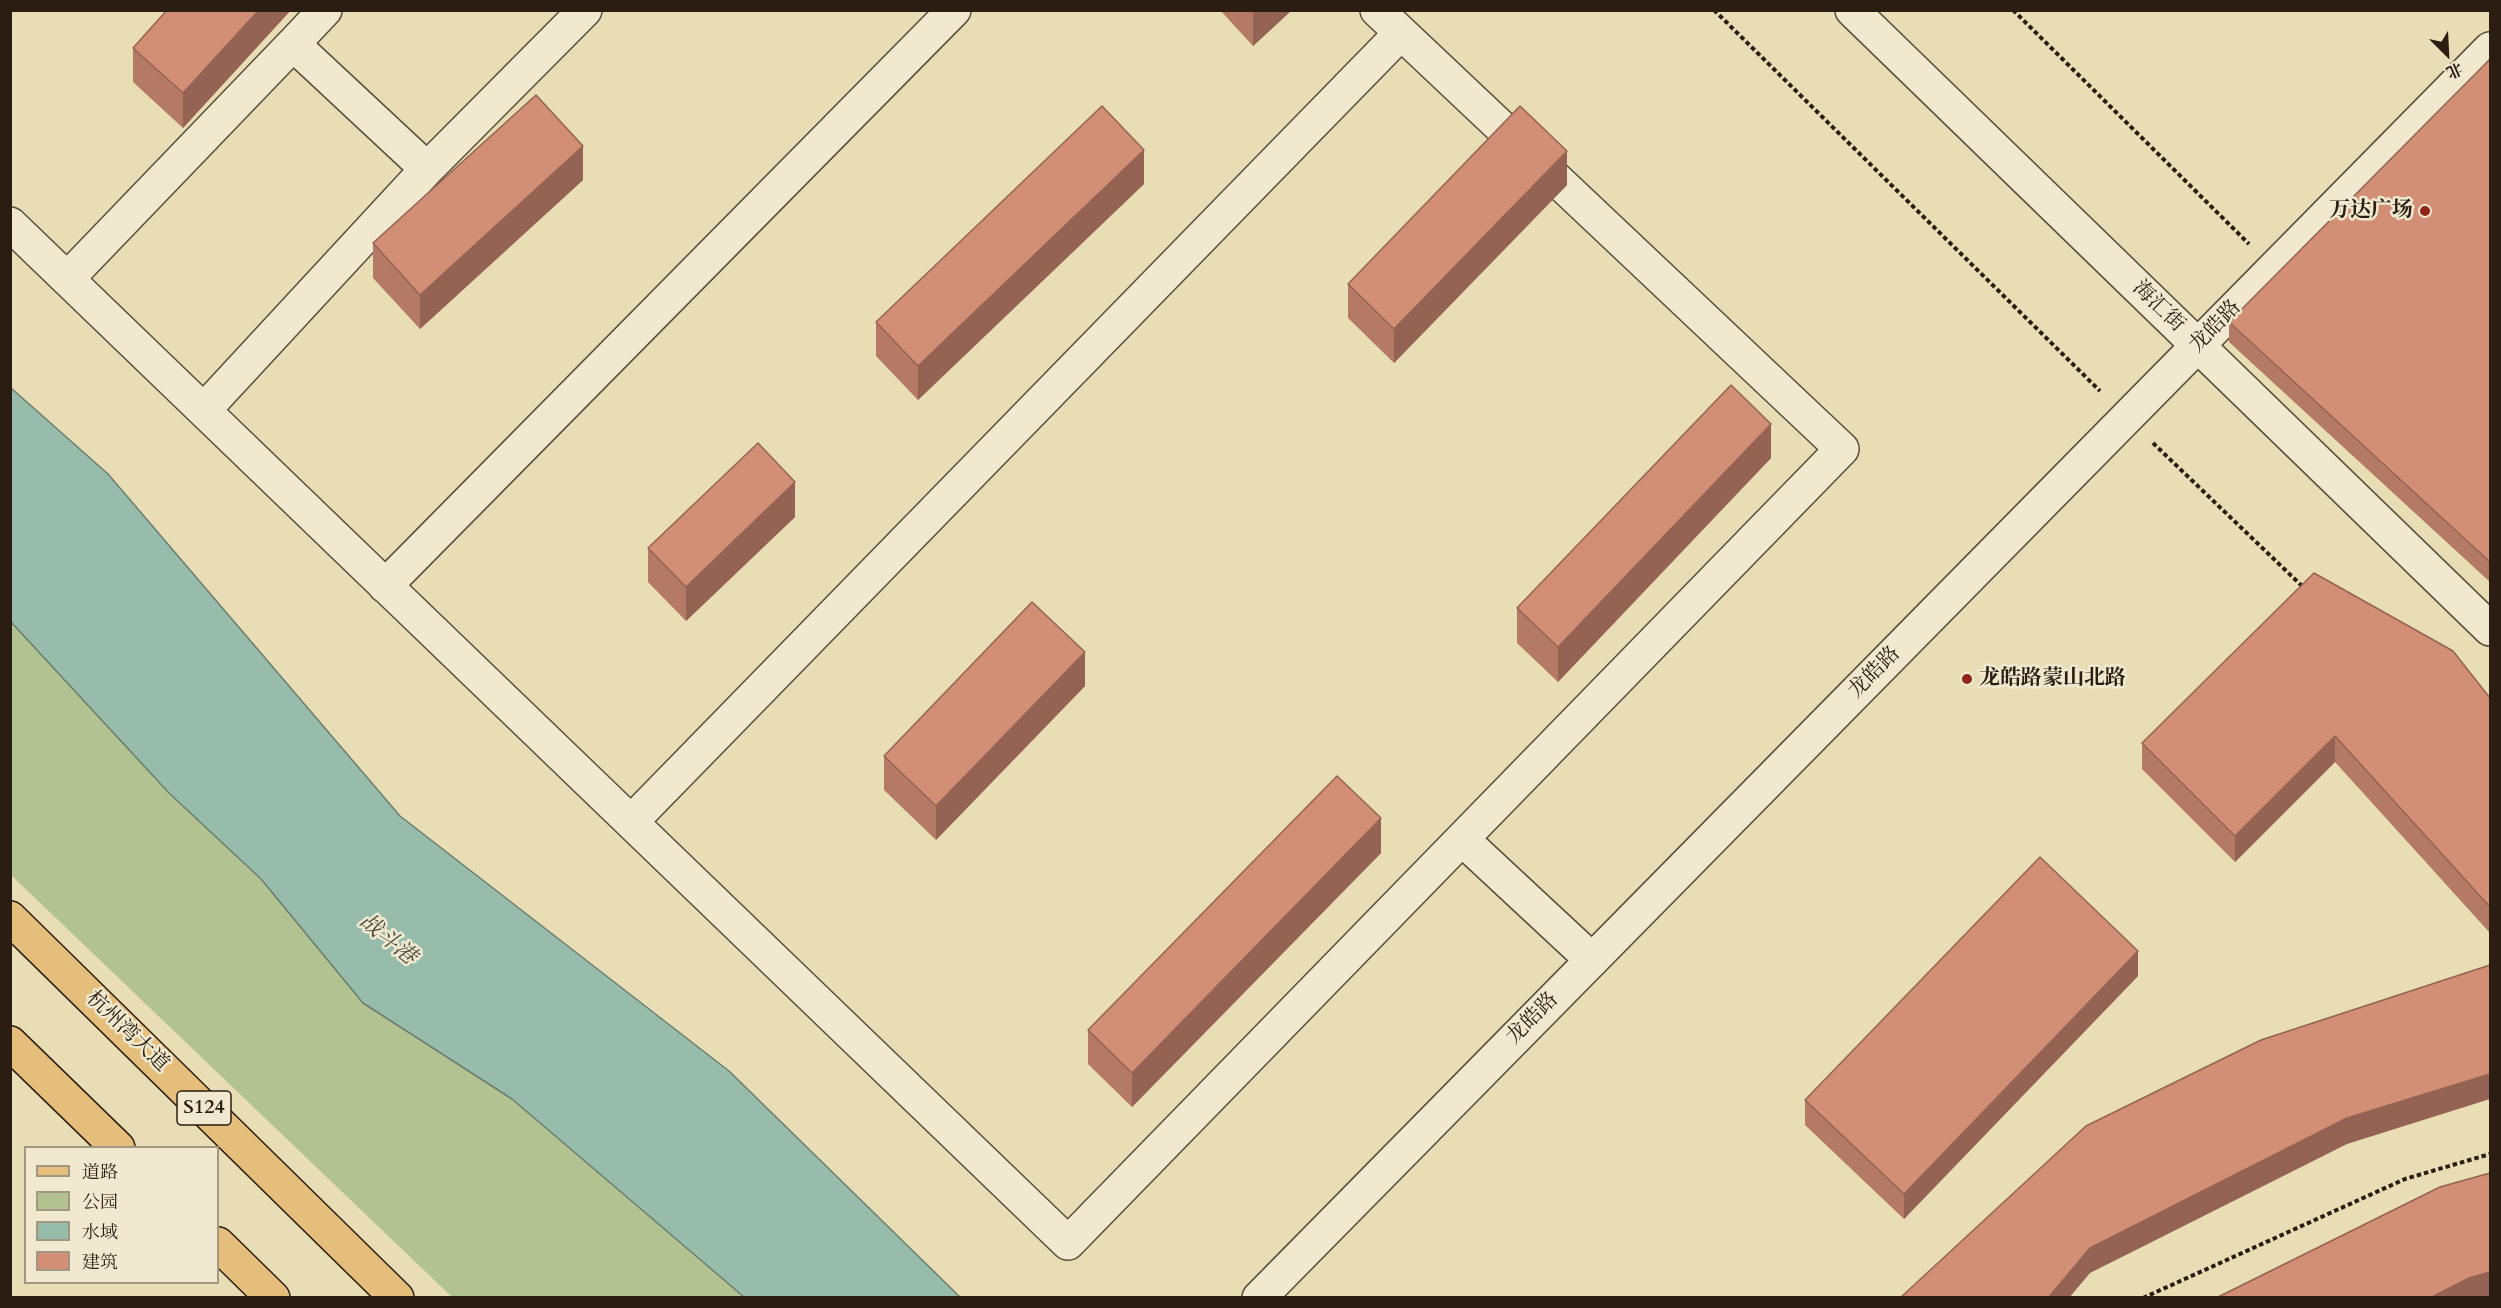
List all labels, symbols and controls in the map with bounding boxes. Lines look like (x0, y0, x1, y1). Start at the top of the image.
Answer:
north arrow (2417, 24, 2477, 84)
text: 北 (2443, 57, 2466, 84)
place label: 万达广场 (2329, 198, 2413, 224)
marker: 万达广场 (2418, 204, 2432, 218)
street label: 海汇街 (2127, 276, 2189, 338)
street label: 龙皓路 (2185, 296, 2247, 358)
street label: 龙皓路 (1844, 642, 1906, 704)
place label: 龙皓路蒙山北路 (1979, 666, 2126, 692)
marker: 龙皓路蒙山北路 (1960, 672, 1974, 686)
water label: 战斗港 (353, 909, 421, 971)
street label: 杭州湾大道 (80, 986, 174, 1078)
street label: 龙皓路 (1502, 988, 1564, 1050)
road number: S124 (177, 1091, 231, 1125)
legend (24, 1146, 219, 1284)
text: 道路 (82, 1160, 118, 1185)
text: 公园 (82, 1190, 118, 1215)
text: 水域 (82, 1220, 118, 1245)
text: 建筑 (82, 1250, 118, 1275)

